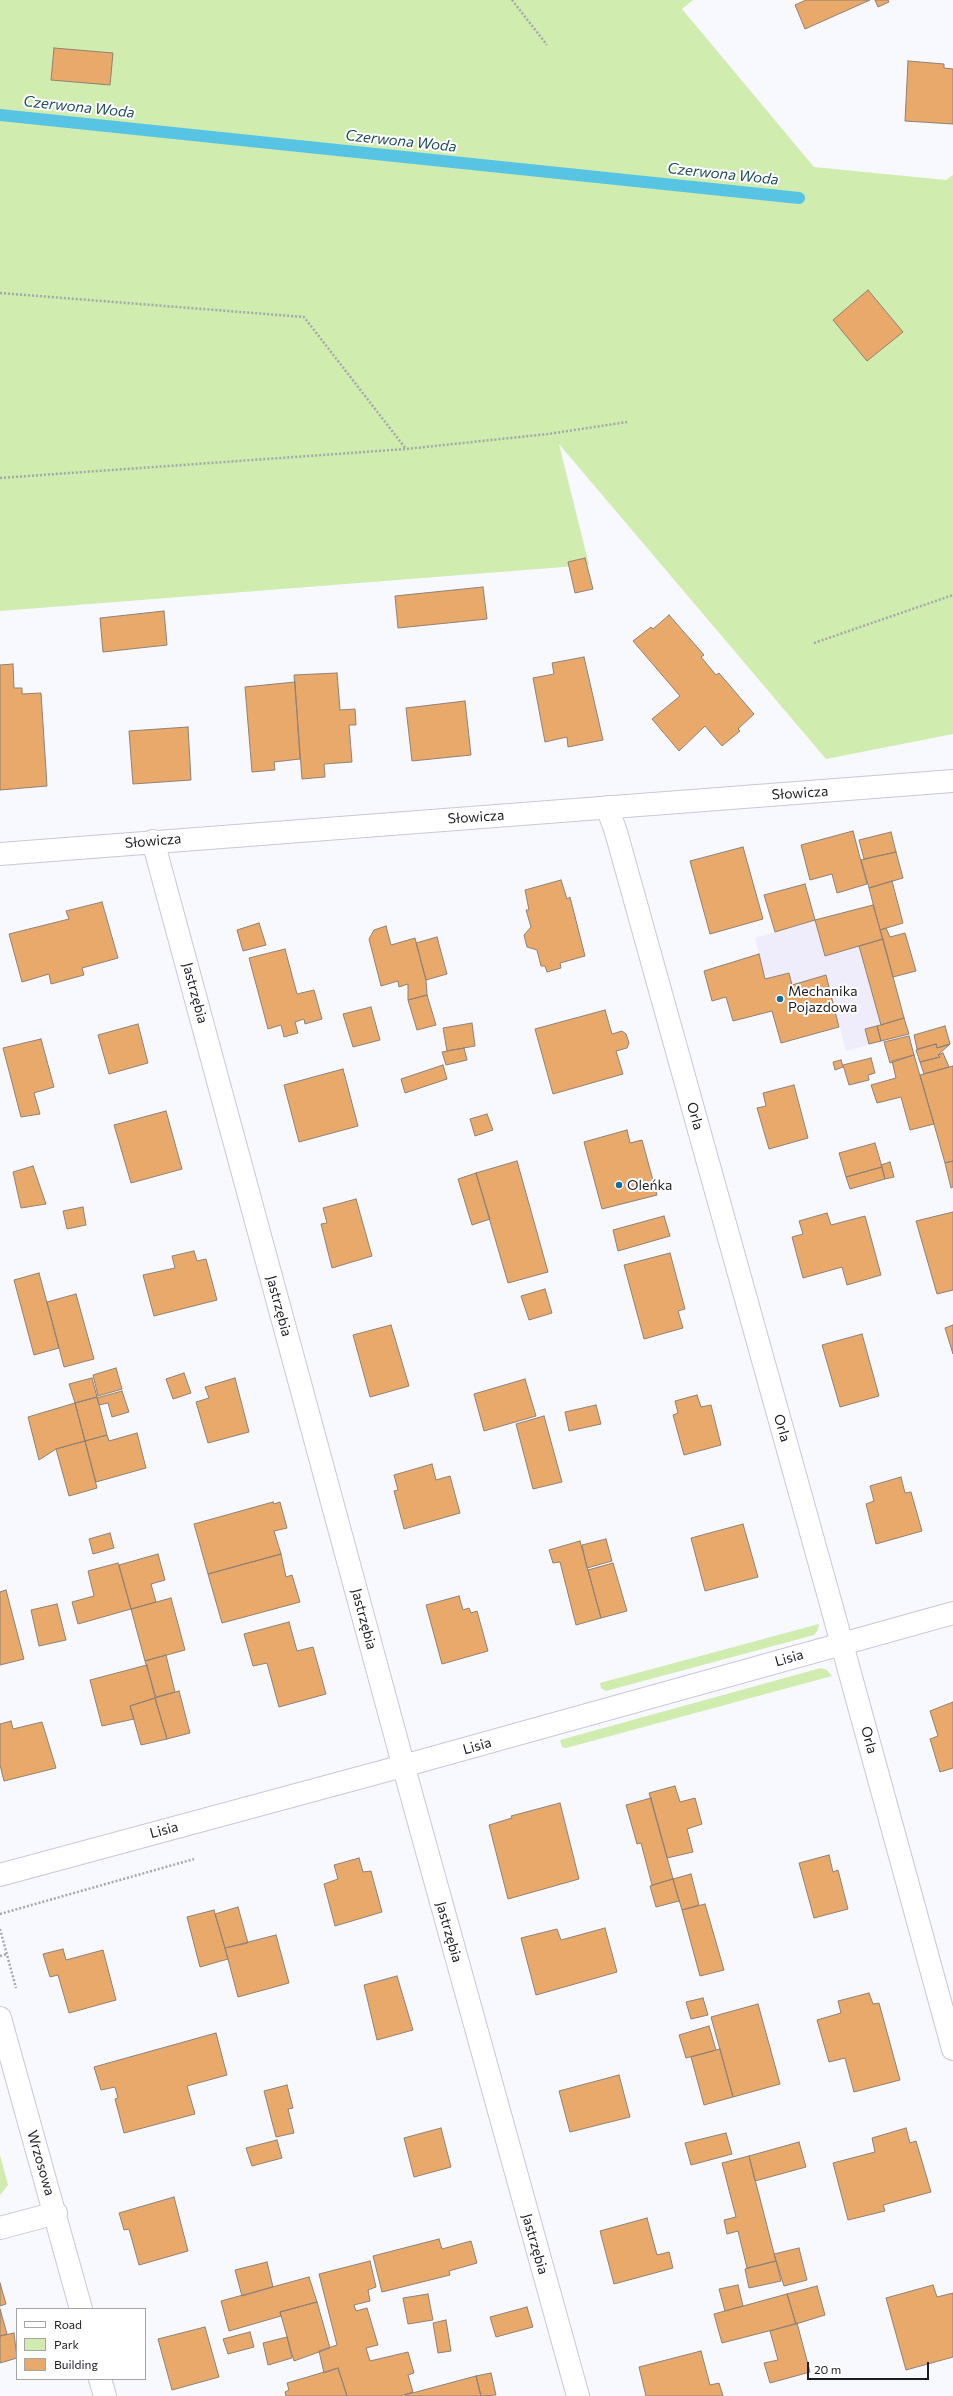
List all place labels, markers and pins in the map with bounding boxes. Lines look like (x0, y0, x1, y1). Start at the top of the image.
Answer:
place label: Mechanika Pojazdowa (788, 983, 858, 1016)
marker: Mechanika Pojazdowa (775, 994, 785, 1004)
place label: Oleńka (627, 1177, 672, 1193)
marker: Oleńka (614, 1180, 624, 1190)

